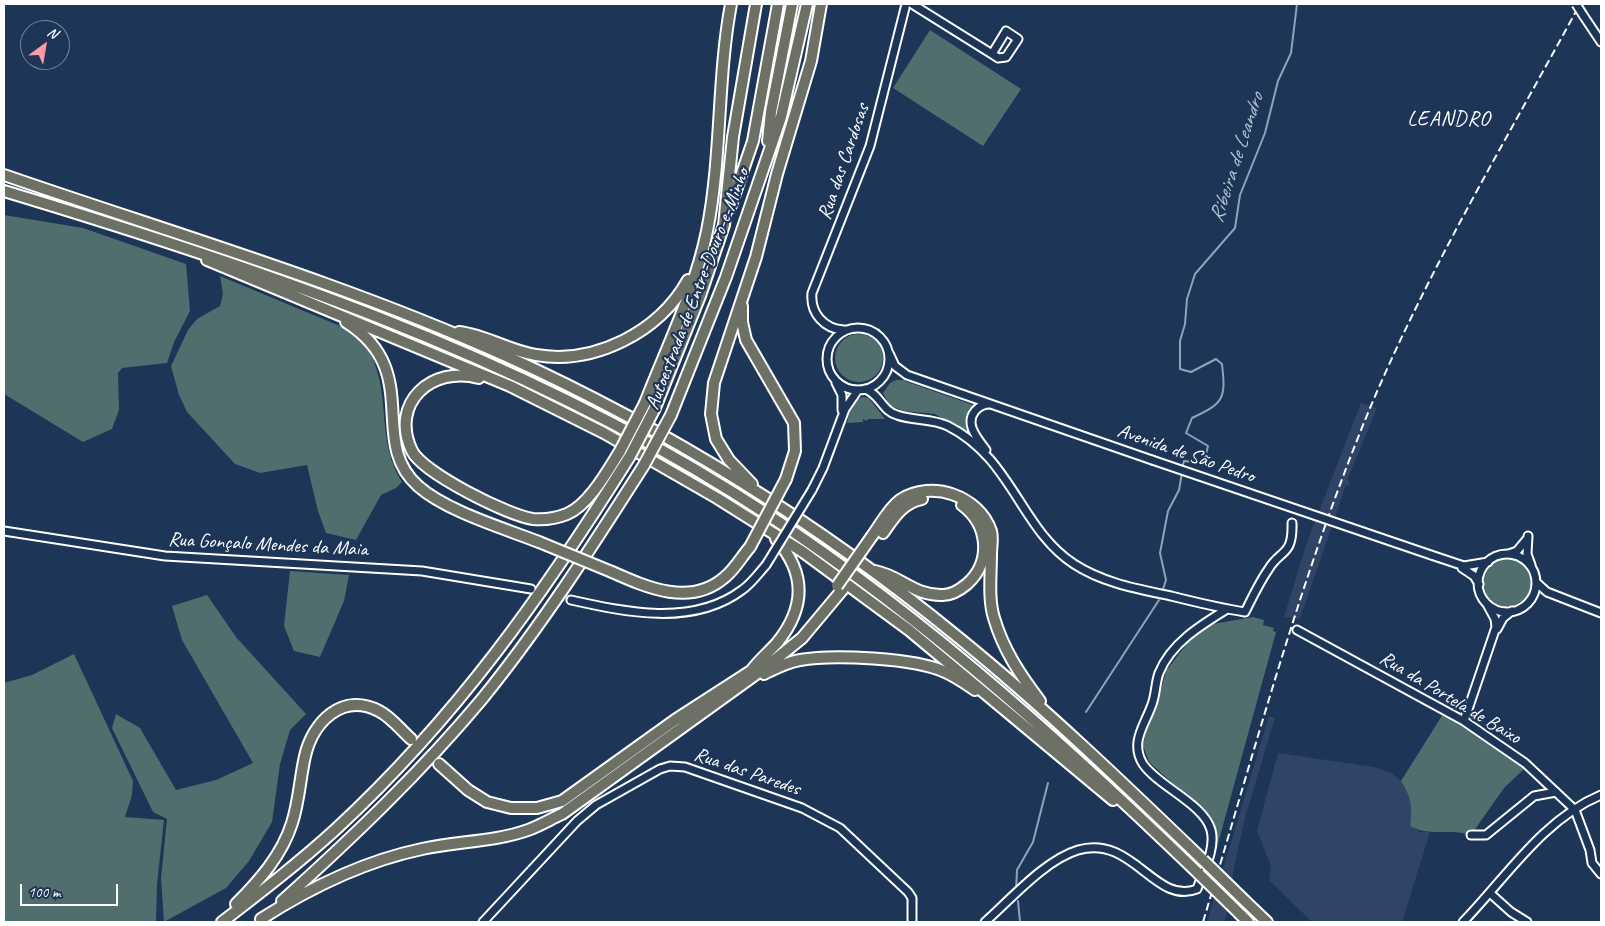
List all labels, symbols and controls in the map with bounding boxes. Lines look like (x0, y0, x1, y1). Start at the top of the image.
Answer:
north arrow (20, 20, 70, 70)
text: N (44, 23, 61, 42)
water label: Ribeira de Leandro (1204, 90, 1270, 226)
street label: Rua das Cardosas (813, 101, 875, 223)
district label: LEANDRO (1407, 106, 1491, 132)
street label: Autoestrada de Entre-Douro-e-Minho (641, 165, 755, 413)
street label: Avenida de São Pedro (1114, 419, 1258, 489)
street label: Rua Gonçalo Mendes da Maia (168, 528, 368, 562)
street label: Rua da Portela de Baixo (1375, 646, 1525, 750)
street label: Rua das Paredes (691, 743, 803, 801)
scale bar (22, 874, 120, 906)
text: 100 m (28, 883, 60, 902)

